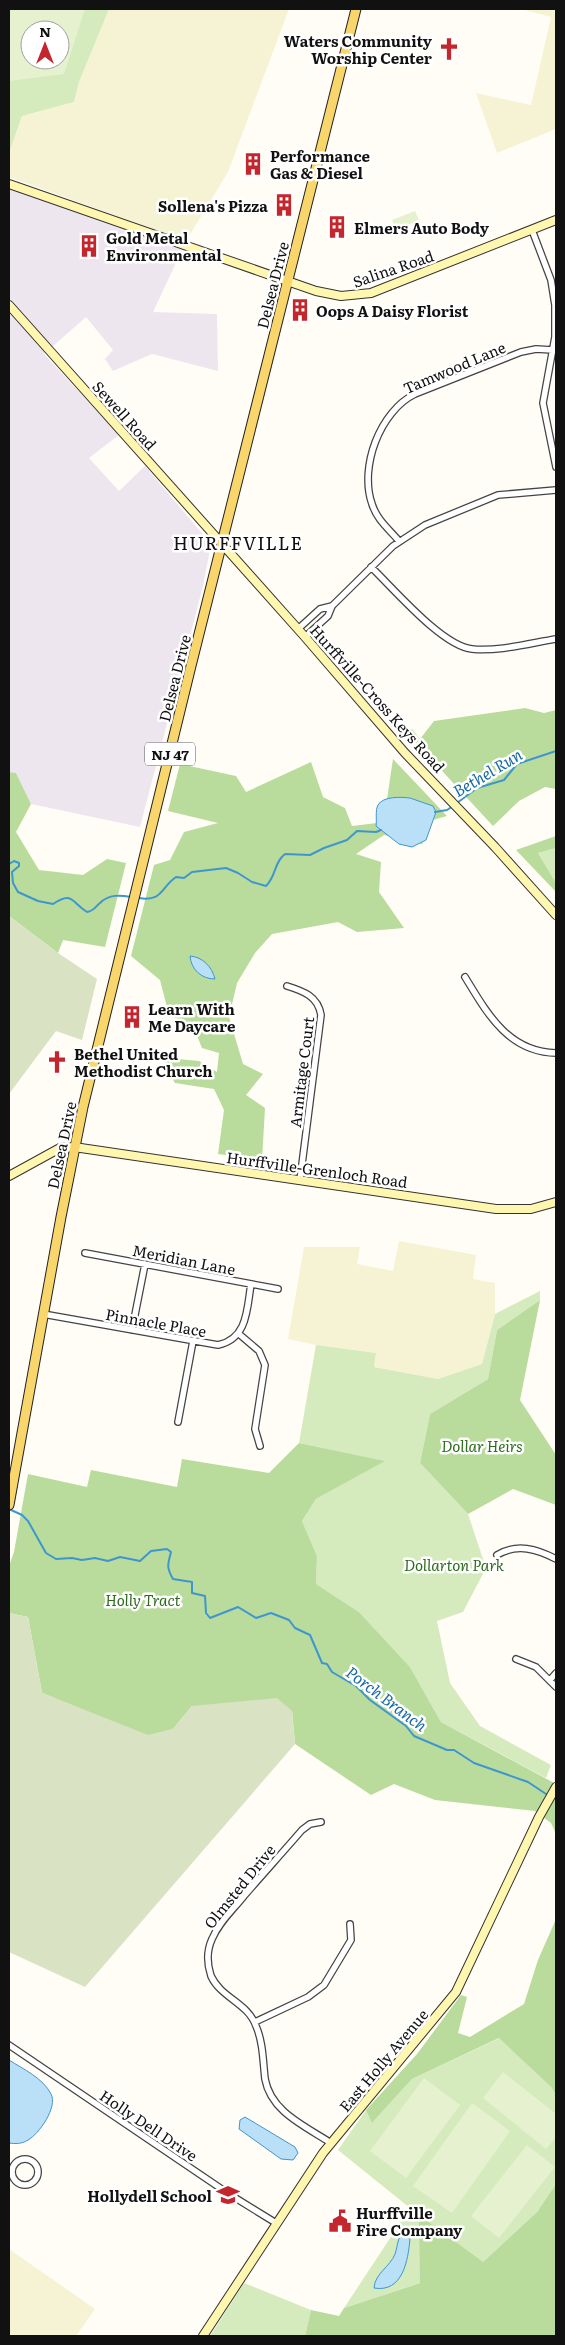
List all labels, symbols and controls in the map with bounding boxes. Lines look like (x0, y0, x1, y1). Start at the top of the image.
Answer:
north arrow (20, 20, 70, 70)
text: N (39, 21, 51, 41)
place label: Waters Community Worship Center (284, 29, 433, 69)
church icon: Waters Community Worship Center (436, 36, 462, 62)
place label: Performance Gas & Diesel (270, 144, 371, 184)
building icon: Performance Gas & Diesel (240, 151, 266, 177)
building icon: Sollena's Pizza (271, 192, 297, 218)
place label: Sollena's Pizza (158, 194, 268, 217)
building icon: Elmers Auto Body (324, 214, 350, 240)
place label: Elmers Auto Body (354, 216, 490, 239)
place label: Gold Metal Environmental (106, 226, 222, 266)
building icon: Gold Metal Environmental (76, 233, 102, 259)
street label: Delsea Drive (250, 239, 294, 331)
street label: Salina Road (349, 243, 437, 293)
building icon: Oops A Daisy Florist (287, 297, 313, 323)
place label: Oops A Daisy Florist (316, 299, 469, 322)
street label: Tamwood Lane (399, 335, 509, 399)
street label: Sewell Road (88, 375, 162, 455)
district label: HURFFVILLE (173, 529, 303, 556)
street label: Hurffville-Cross Keys Road (305, 619, 451, 777)
street label: Delsea Drive (152, 632, 196, 724)
road number: NJ 47 (145, 742, 195, 766)
water label: Bethel Run (448, 742, 527, 802)
place label: Learn With Me Daycare (148, 997, 236, 1037)
building icon: Learn With Me Daycare (119, 1004, 145, 1030)
street label: Armitage Court (283, 1015, 319, 1129)
place label: Bethel United Methodist Church (74, 1042, 213, 1082)
church icon: Bethel United Methodist Church (44, 1049, 70, 1075)
street label: Delsea Drive (40, 1099, 82, 1191)
street label: Hurffville-Grenloch Road (225, 1145, 409, 1193)
street label: Meridian Lane (130, 1238, 238, 1280)
street label: Pinnacle Place (104, 1302, 208, 1342)
park label: Dollar Heirs (441, 1434, 523, 1457)
park label: Dollarton Park (404, 1553, 505, 1576)
park label: Holly Tract (105, 1588, 181, 1611)
water label: Porch Branch (341, 1660, 433, 1737)
street label: Olmsted Drive (198, 1839, 280, 1933)
street label: East Holly Avenue (333, 2003, 433, 2116)
street label: Holly Dell Drive (95, 2084, 203, 2166)
school or university icon: Hollydell School (215, 2182, 241, 2208)
place label: Hollydell School (87, 2184, 213, 2207)
place label: Hurffville Fire Company (356, 2201, 463, 2241)
public building icon: Hurffville Fire Company (327, 2208, 353, 2234)

